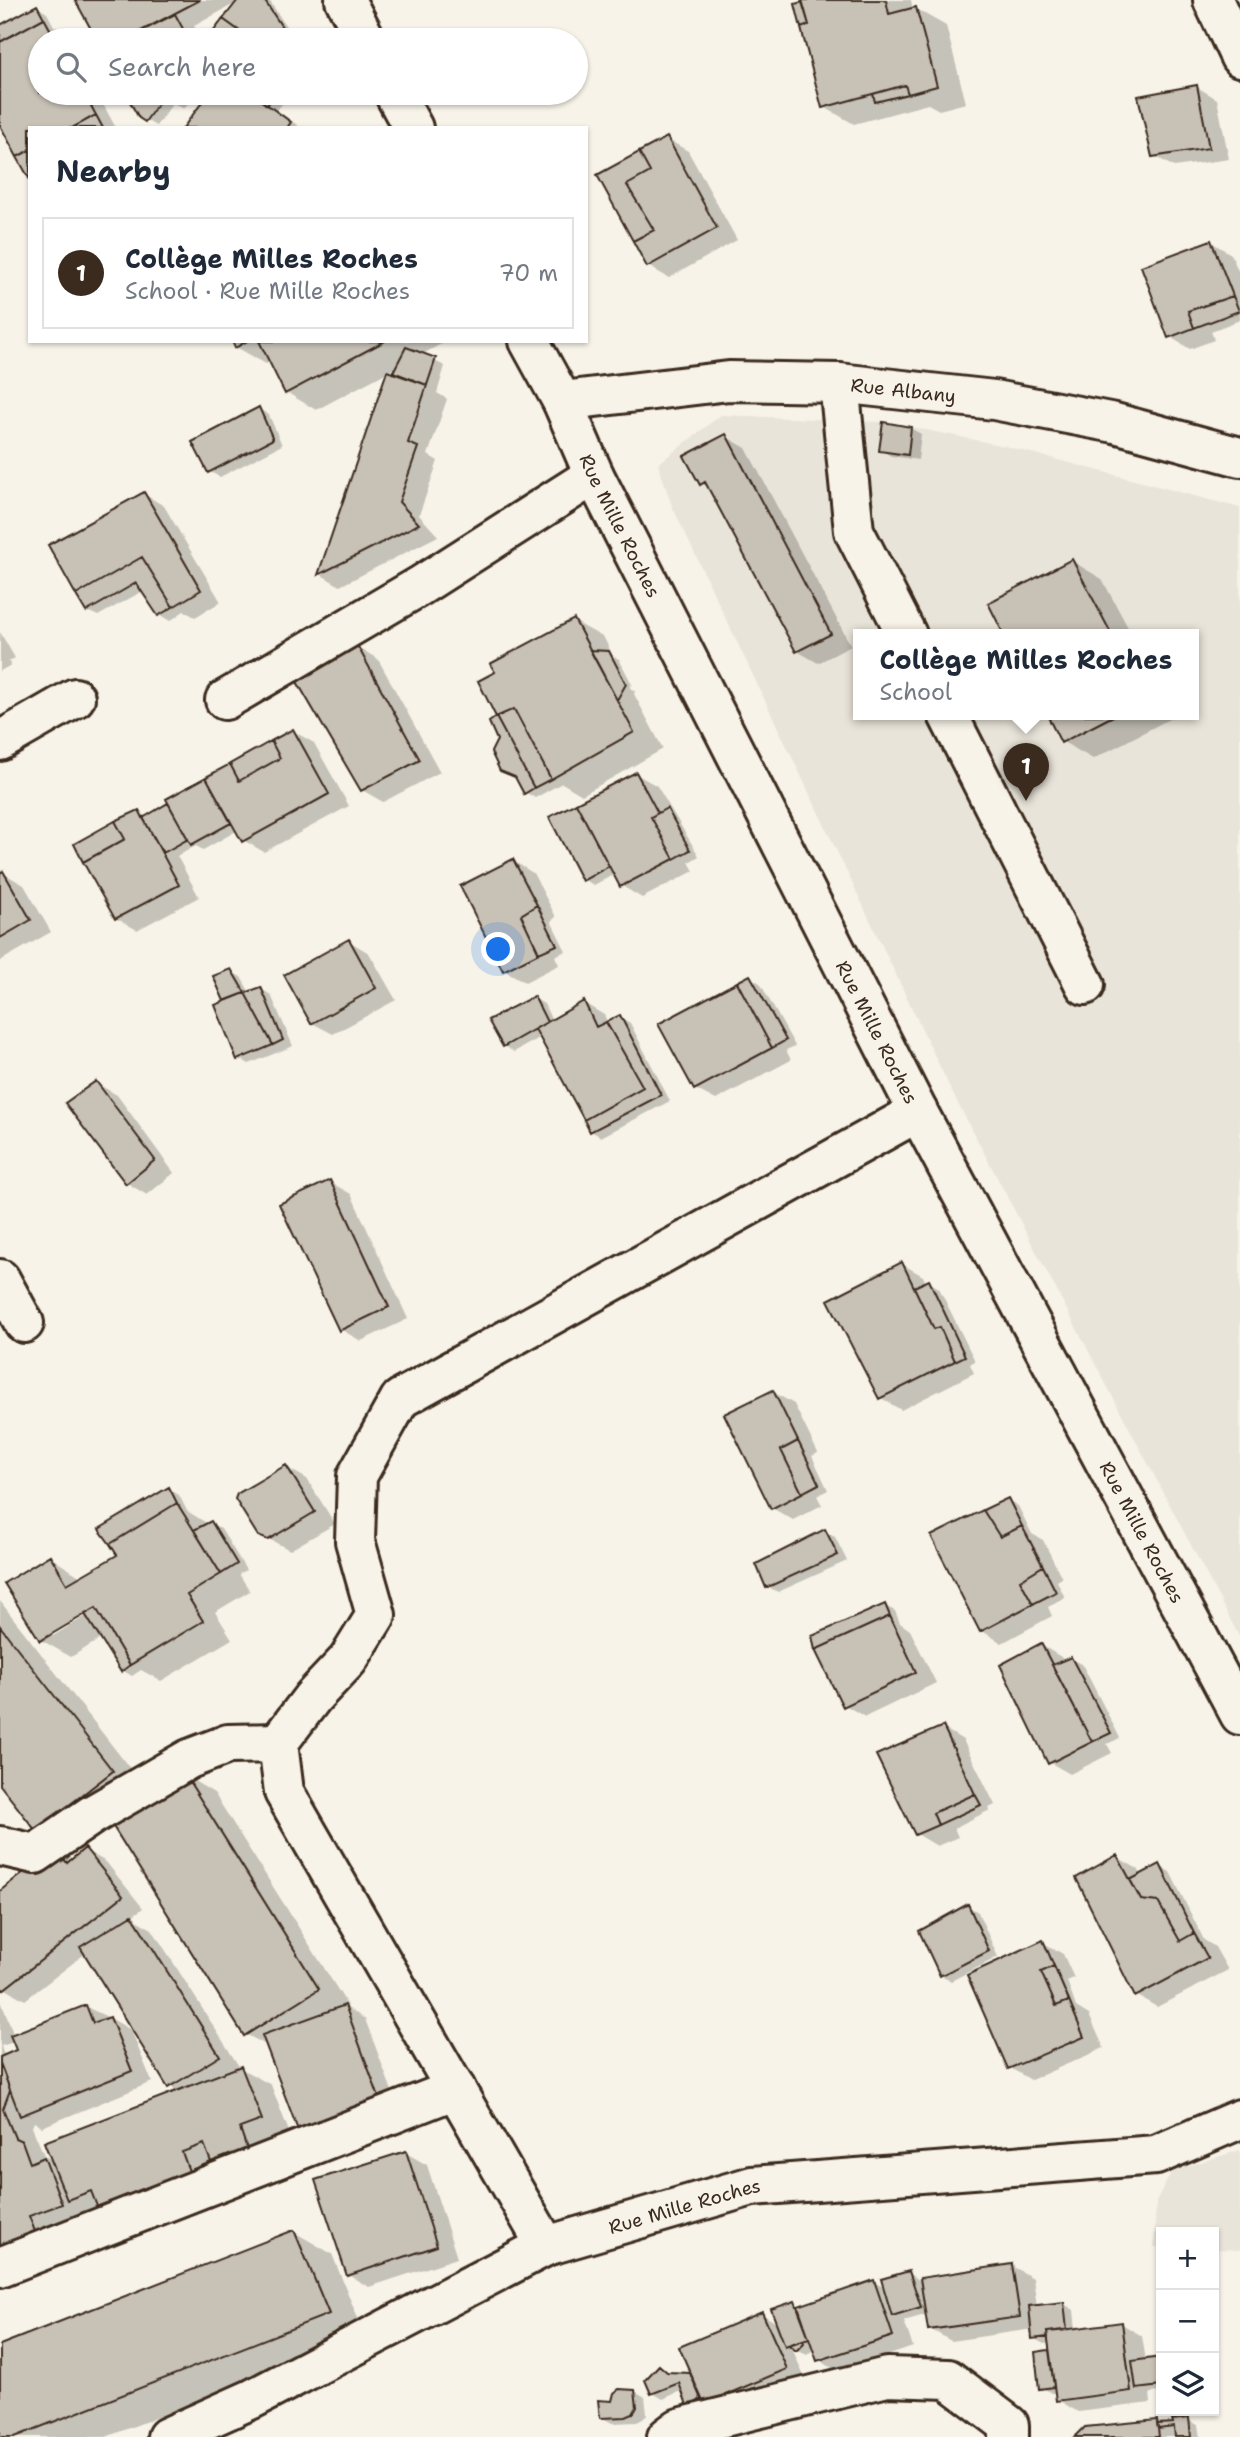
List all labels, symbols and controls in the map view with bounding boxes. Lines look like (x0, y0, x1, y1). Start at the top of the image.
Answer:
search box (28, 28, 588, 105)
icon: search (52, 48, 90, 86)
text: Search here (108, 49, 257, 84)
text: Nearby (56, 151, 171, 192)
text: Collège Milles Roches (125, 241, 418, 276)
text: 1 (76, 258, 86, 288)
text: 70 m (499, 258, 558, 288)
text: School · Rue Mille Roches (125, 276, 410, 306)
street label: Rue Albany (849, 372, 957, 409)
street label: Rue Mille Roches (573, 450, 666, 602)
popup (853, 629, 1199, 720)
text: Collège Milles Roches (880, 642, 1172, 677)
text: School (880, 677, 952, 707)
pin: 1 (1003, 743, 1049, 801)
your location (481, 932, 515, 966)
street label: Rue Mille Roches (830, 956, 924, 1108)
street label: Rue Mille Roches (1094, 1457, 1190, 1608)
street label: Rue Mille Roches (606, 2173, 762, 2240)
map controls (1156, 2227, 1219, 2416)
button: + (1156, 2227, 1219, 2290)
button: − (1156, 2290, 1219, 2353)
button: layers (1156, 2353, 1219, 2416)

